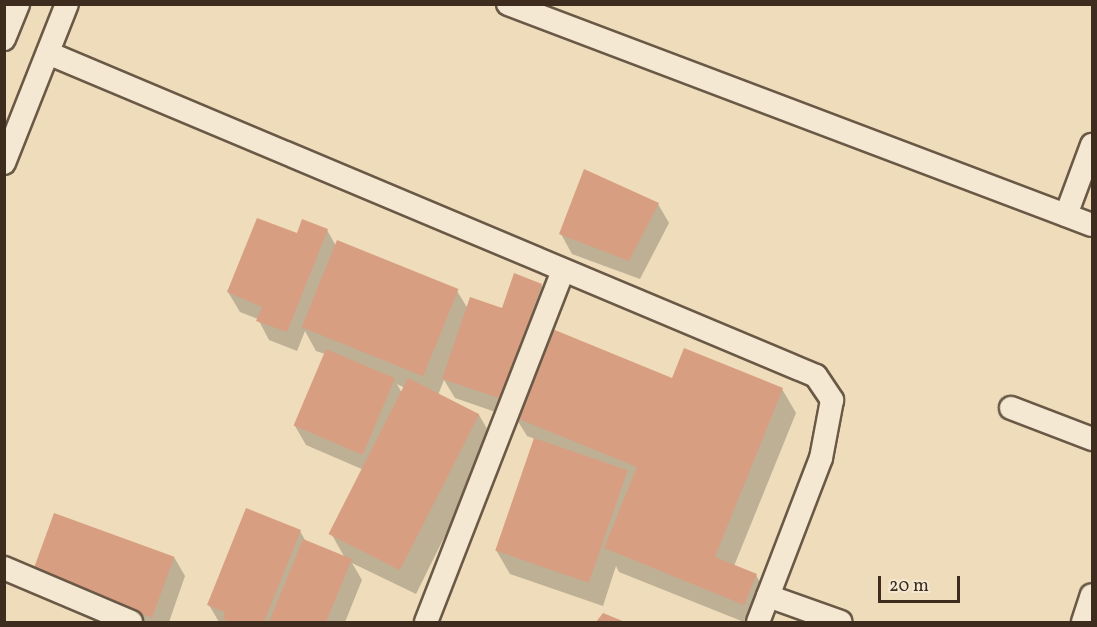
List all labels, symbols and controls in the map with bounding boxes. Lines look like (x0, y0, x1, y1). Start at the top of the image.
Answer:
scale bar (881, 564, 964, 602)
text: 20 m (889, 574, 929, 599)

